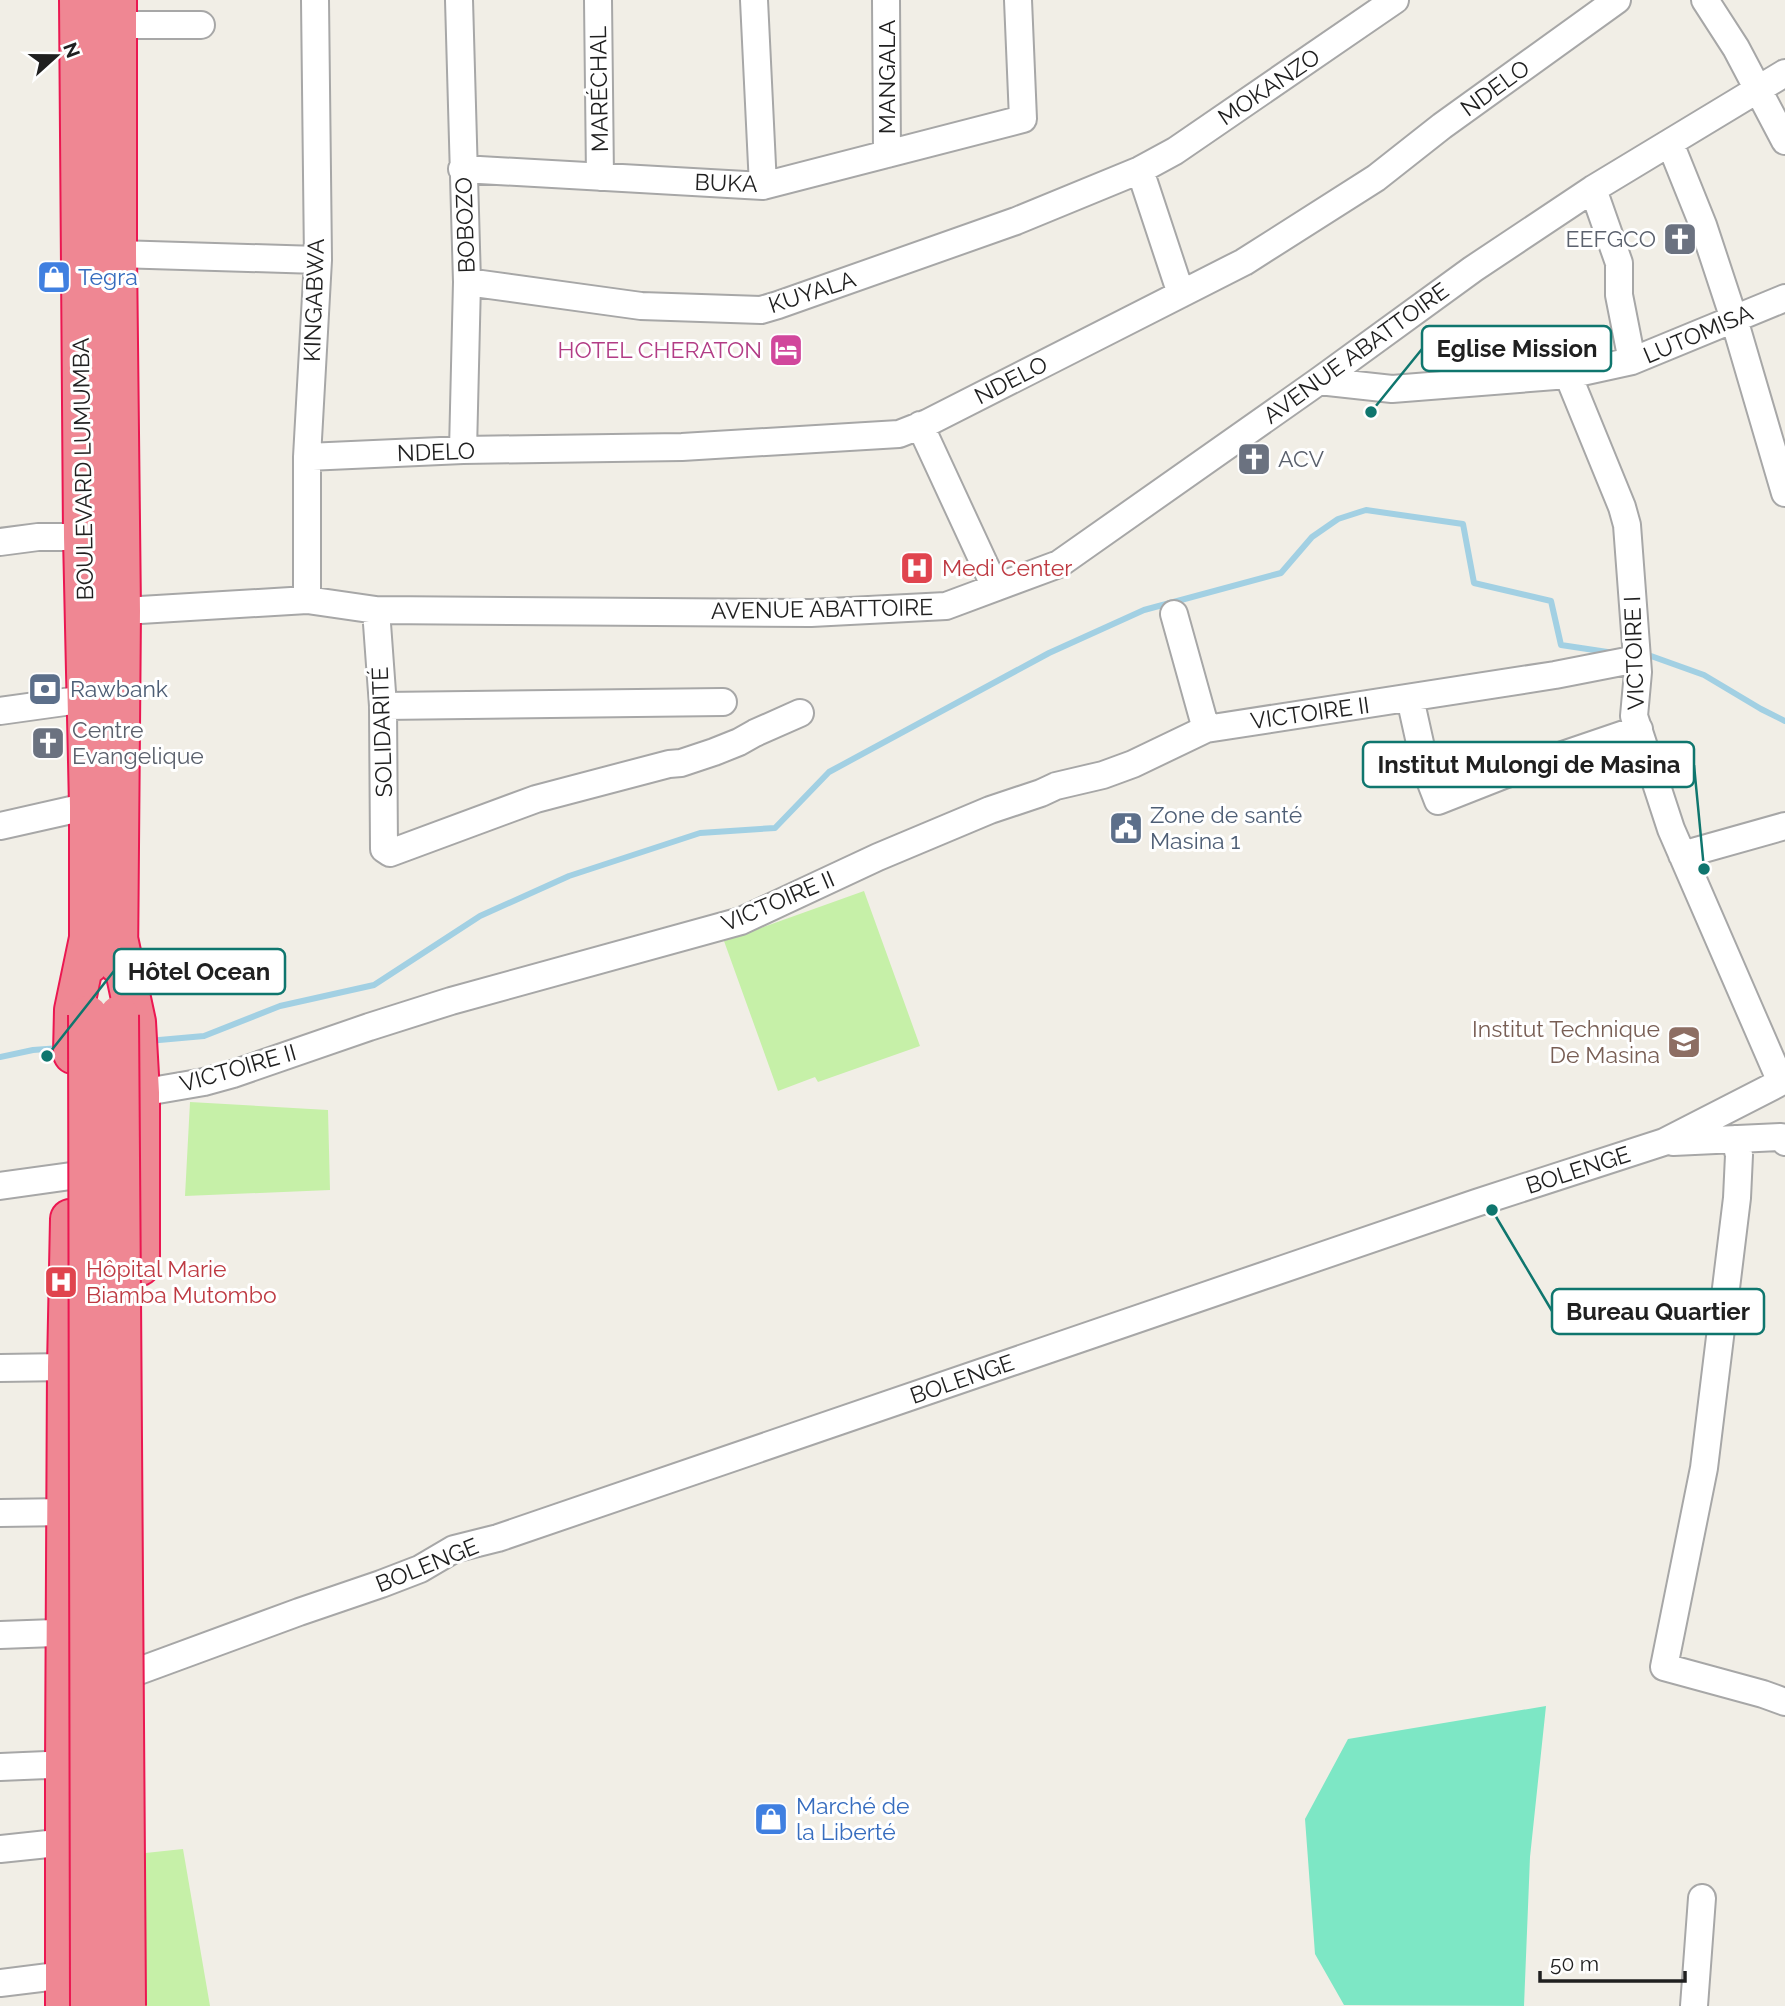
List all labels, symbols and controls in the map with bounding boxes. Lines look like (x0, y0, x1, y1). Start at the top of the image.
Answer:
street label: MANGALA (873, 19, 900, 134)
north arrow (21, 21, 91, 91)
street label: MARÉCHAL (584, 25, 613, 152)
text: N (59, 39, 85, 61)
street label: MOKANZO (1213, 43, 1325, 130)
street label: NDELO (1455, 54, 1534, 122)
street label: BUKA (694, 168, 758, 197)
street label: BOBOZO (449, 177, 480, 274)
church icon: EEFGCO (1661, 220, 1699, 258)
place label: EEFGCO (1565, 225, 1656, 252)
street label: KINGABWA (298, 237, 329, 362)
shop icon: Tegra (35, 258, 73, 296)
place label: Tegra (78, 263, 138, 290)
street label: KUYALA (765, 265, 859, 318)
street label: AVENUE ABATTOIRE (1258, 276, 1453, 429)
street label: LUTOMISA (1639, 298, 1757, 369)
callout: Eglise Mission (1422, 326, 1611, 371)
hotel icon: HOTEL CHERATON (767, 331, 805, 369)
text: Eglise Mission (1437, 334, 1597, 363)
place label: HOTEL CHERATON (558, 336, 762, 363)
street label: BOULEVARD LUMUMBA (67, 337, 98, 601)
street label: NDELO (970, 350, 1052, 409)
street label: NDELO (396, 437, 476, 466)
church icon: ACV (1235, 440, 1273, 478)
place label: ACV (1278, 445, 1324, 472)
hospital icon: Medi Center (898, 549, 936, 587)
place label: Medi Center (942, 554, 1072, 581)
street label: AVENUE ABATTOIRE (711, 593, 933, 624)
street label: VICTOIRE I (1618, 596, 1649, 711)
street label: SOLIDARITÉ (366, 666, 397, 798)
bank icon: Rawbank (26, 670, 64, 708)
place label: Rawbank (70, 675, 168, 702)
street label: VICTOIRE II (1249, 691, 1371, 734)
place label: Centre Evangelique (72, 716, 204, 769)
church icon: Centre Evangelique (29, 724, 67, 762)
callout: Institut Mulongi de Masina (1363, 742, 1694, 787)
text: Institut Mulongi de Masina (1377, 750, 1681, 779)
place label: Zone de santé Masina 1 (1150, 801, 1302, 854)
public building icon: Zone de santé Masina 1 (1107, 809, 1145, 847)
street label: VICTOIRE II (717, 865, 838, 936)
callout: Hôtel Ocean (114, 949, 285, 994)
text: Hôtel Ocean (128, 957, 270, 986)
place label: Institut Technique De Masina (1472, 1015, 1660, 1068)
school or university icon: Institut Technique De Masina (1665, 1023, 1703, 1061)
street label: VICTOIRE II (177, 1038, 299, 1097)
street label: BOLENGE (1522, 1140, 1633, 1199)
place label: Hôpital Marie Biamba Mutombo (86, 1255, 277, 1308)
hospital icon: Hôpital Marie Biamba Mutombo (42, 1263, 80, 1301)
callout: Bureau Quartier (1552, 1289, 1764, 1334)
text: Bureau Quartier (1566, 1297, 1750, 1326)
street label: BOLENGE (906, 1348, 1017, 1409)
street label: BOLENGE (372, 1532, 482, 1597)
place label: Marché de la Liberté (796, 1792, 910, 1845)
shop icon: Marché de la Liberté (752, 1800, 790, 1838)
scale bar (1540, 1940, 1685, 1984)
text: 50 m (1550, 1951, 1599, 1976)

